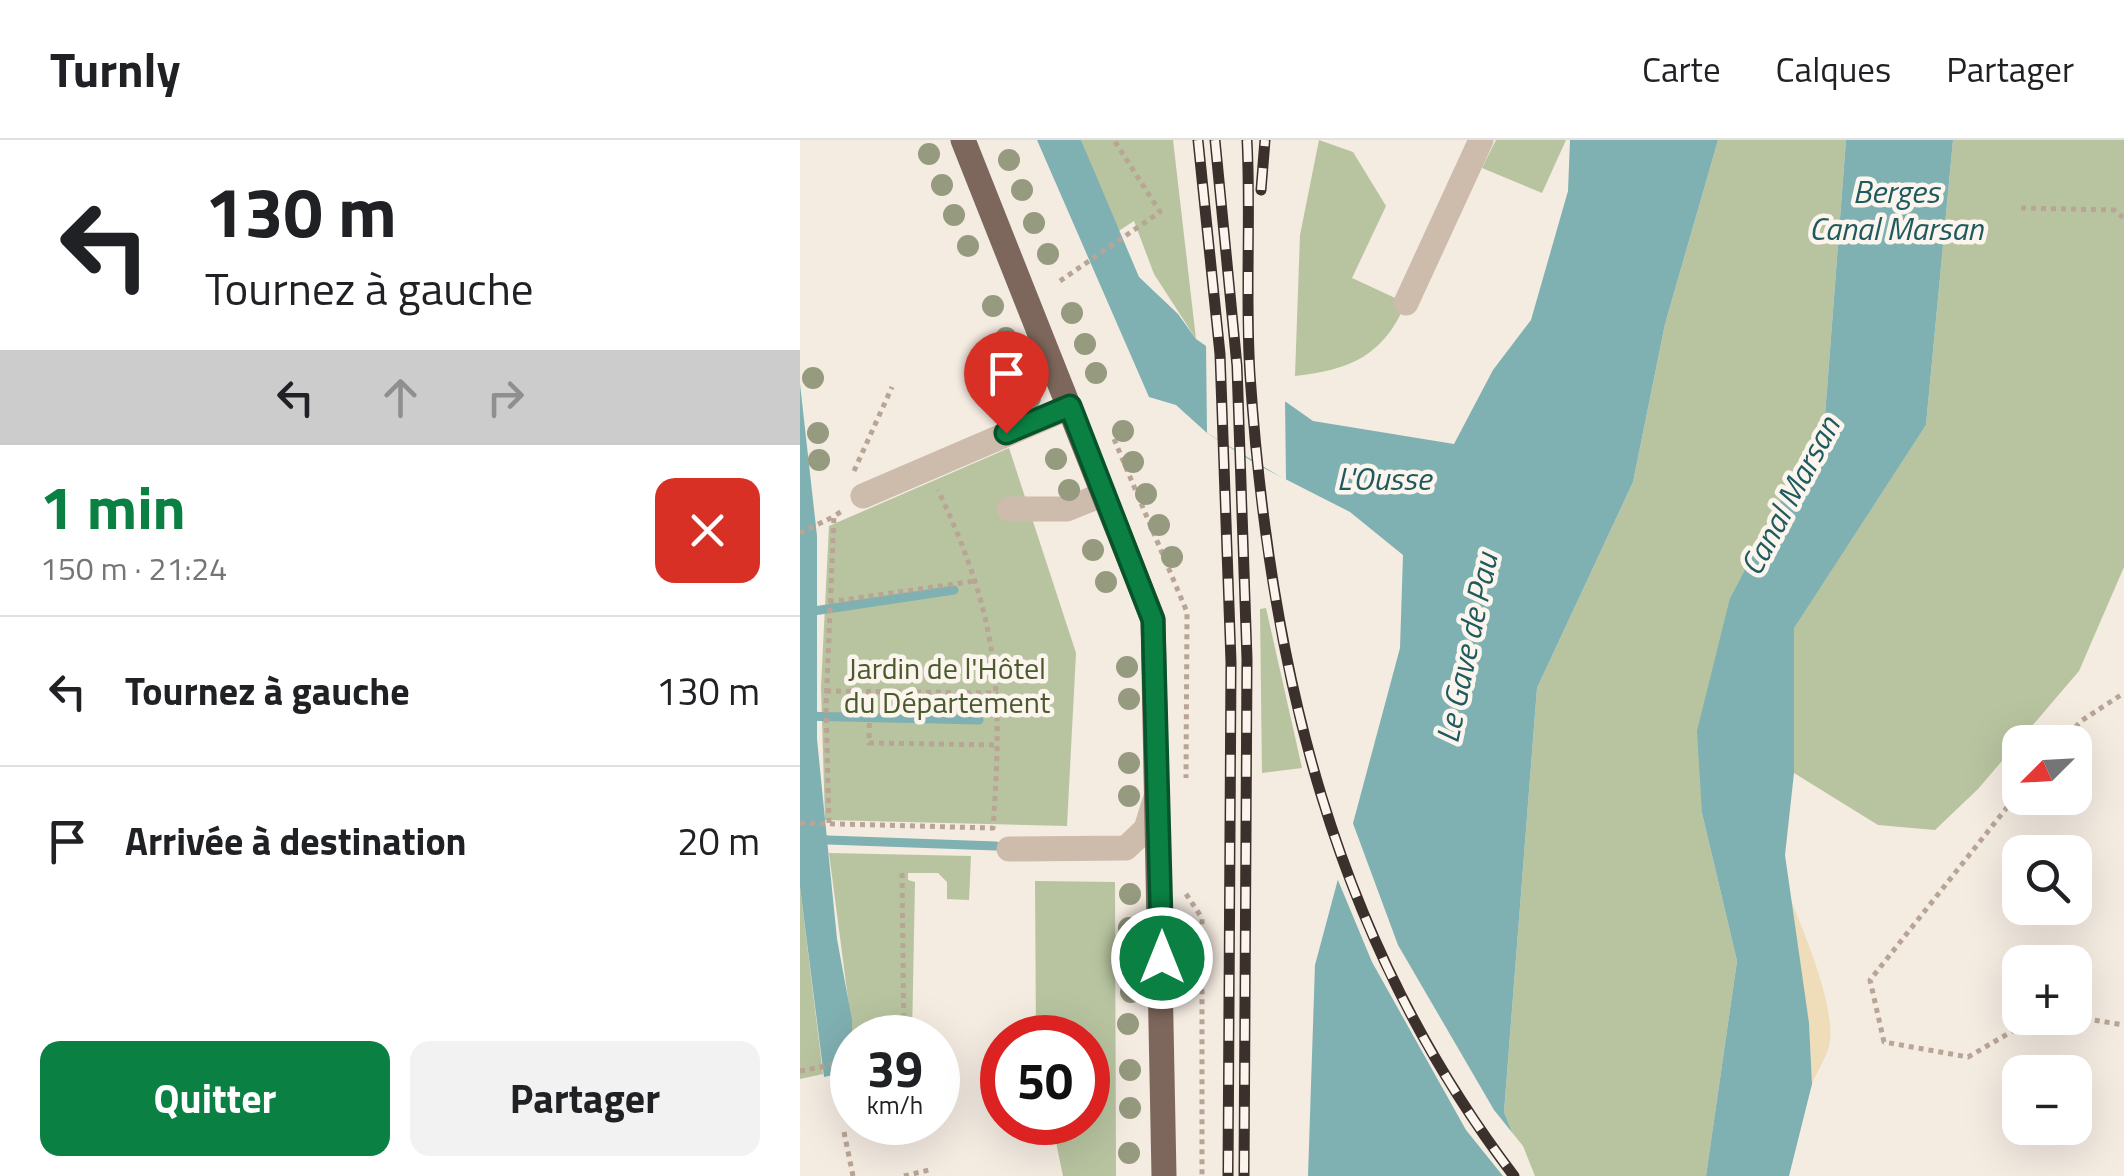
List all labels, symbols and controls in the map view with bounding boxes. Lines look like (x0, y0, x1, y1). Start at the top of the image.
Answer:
text: Turnly (50, 33, 181, 106)
text: Carte (1642, 42, 1721, 96)
text: Calques (1776, 42, 1891, 96)
text: Partager (1946, 42, 2074, 96)
text: 130 m (205, 158, 397, 264)
water label: Berges Canal Marsan (1809, 167, 1984, 252)
icon: left (40, 180, 170, 310)
text: Tournez à gauche (205, 254, 534, 322)
pin (964, 331, 1049, 434)
icon: arrive (979, 346, 1034, 401)
icon: left (268, 370, 323, 425)
icon: ahead (373, 370, 428, 425)
icon: right (478, 370, 533, 425)
water label: Canal Marsan (1727, 406, 1852, 584)
water label: L'Ousse (1337, 454, 1434, 502)
text: 1 min (40, 461, 186, 552)
button: close (655, 478, 760, 583)
text: 150 m · 21:24 (40, 544, 227, 592)
water label: Le Gave de Pau (1423, 547, 1510, 747)
park label: Jardin de l'Hôtel du Département (844, 645, 1051, 725)
text: Tournez à gauche (125, 662, 410, 720)
text: 130 m (656, 662, 760, 720)
icon: left (40, 664, 95, 719)
north arrow (2002, 725, 2092, 815)
map controls (2002, 725, 2092, 1145)
text: Arrivée à destination (125, 812, 467, 870)
text: 20 m (677, 812, 760, 870)
icon: arrive (40, 814, 95, 869)
button: search (2002, 835, 2092, 925)
position arrow (1110, 906, 1214, 1010)
button: + (2002, 945, 2092, 1035)
speed limit sign: 50 (980, 1015, 1110, 1145)
text: 39 (867, 1030, 923, 1106)
button: Quitter (40, 1041, 390, 1156)
button: Partager (410, 1041, 760, 1156)
button: − (2002, 1055, 2092, 1145)
text: km/h (867, 1086, 923, 1124)

